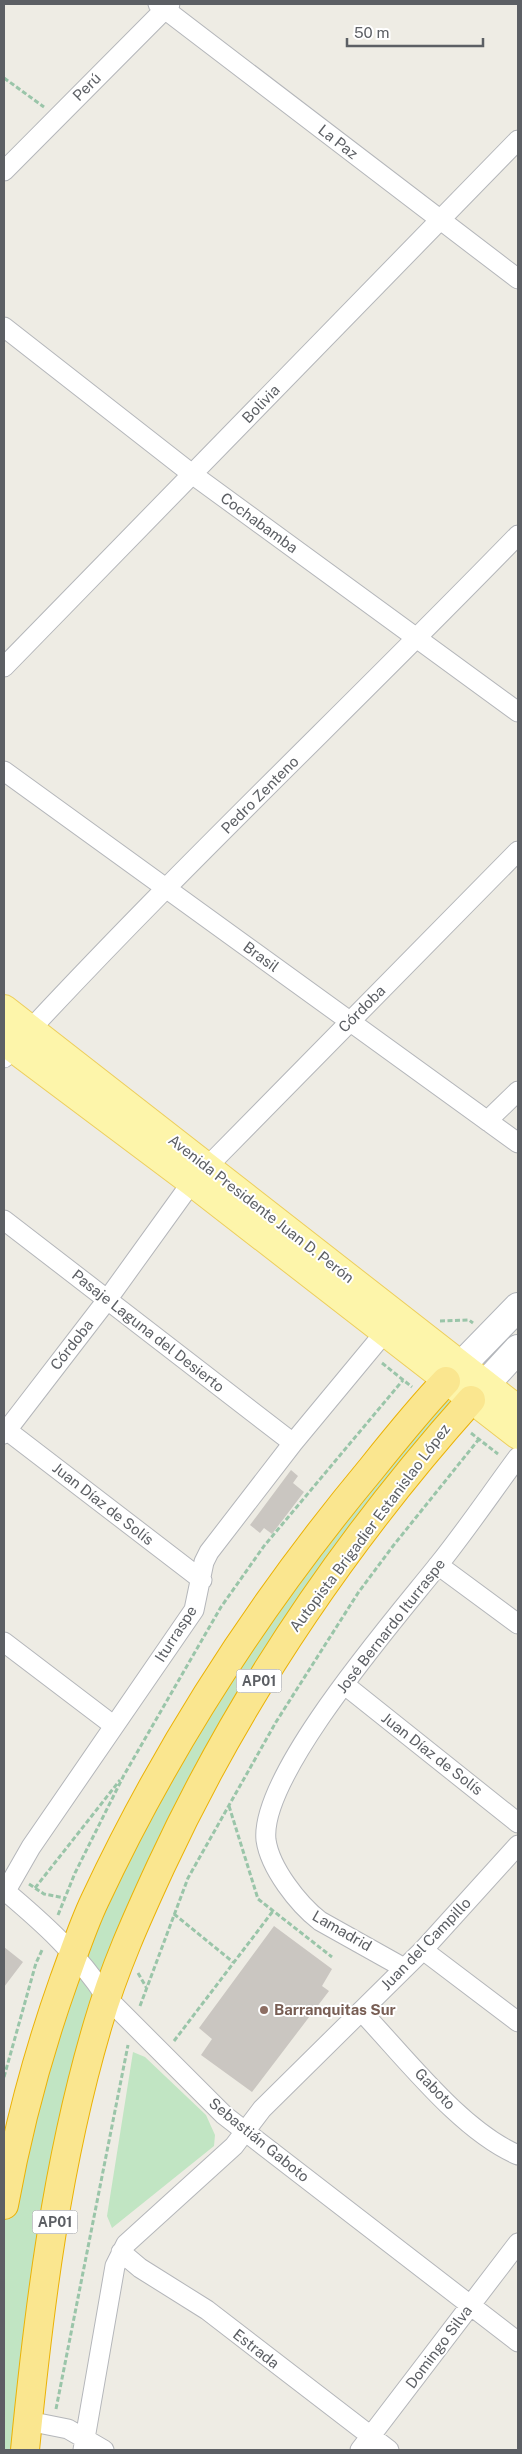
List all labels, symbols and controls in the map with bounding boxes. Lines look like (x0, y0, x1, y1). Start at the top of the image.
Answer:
scale bar (347, 15, 483, 47)
text: 50 m (354, 24, 389, 41)
street label: Perú (69, 69, 104, 104)
street label: La Paz (315, 121, 361, 162)
street label: Bolivia (238, 381, 283, 426)
street label: Cochabamba (217, 489, 301, 556)
street label: Pedro Zenteno (218, 753, 302, 837)
street label: Brasil (240, 938, 282, 975)
street label: Córdoba (335, 982, 389, 1036)
street label: Avenida Presidente Juan D. Perón (165, 1131, 357, 1286)
street label: Pasaje Laguna del Desierto (69, 1266, 228, 1395)
street label: Córdoba (47, 1316, 96, 1373)
street label: Autopista Brigadier Estanislao López (286, 1421, 453, 1635)
street label: Juan Díaz de Solís (49, 1459, 157, 1548)
street label: José Bernardo Iturraspe (333, 1555, 448, 1696)
street label: Iturraspe (151, 1602, 200, 1665)
road number: AP01 (236, 1670, 282, 1692)
street label: Juan Díaz de Solís (378, 1709, 486, 1798)
street label: Juan del Campillo (377, 1894, 474, 1993)
street label: Lamadrid (310, 1907, 375, 1954)
place label: Barranquitas Sur (274, 2001, 396, 2018)
marker: Barranquitas Sur (258, 2004, 270, 2016)
street label: Gaboto (412, 2065, 459, 2113)
street label: Sebastián Gaboto (206, 2094, 313, 2185)
road number: AP01 (32, 2210, 78, 2234)
street label: Domingo Silva (402, 2302, 475, 2391)
street label: Estrada (230, 2325, 283, 2372)

